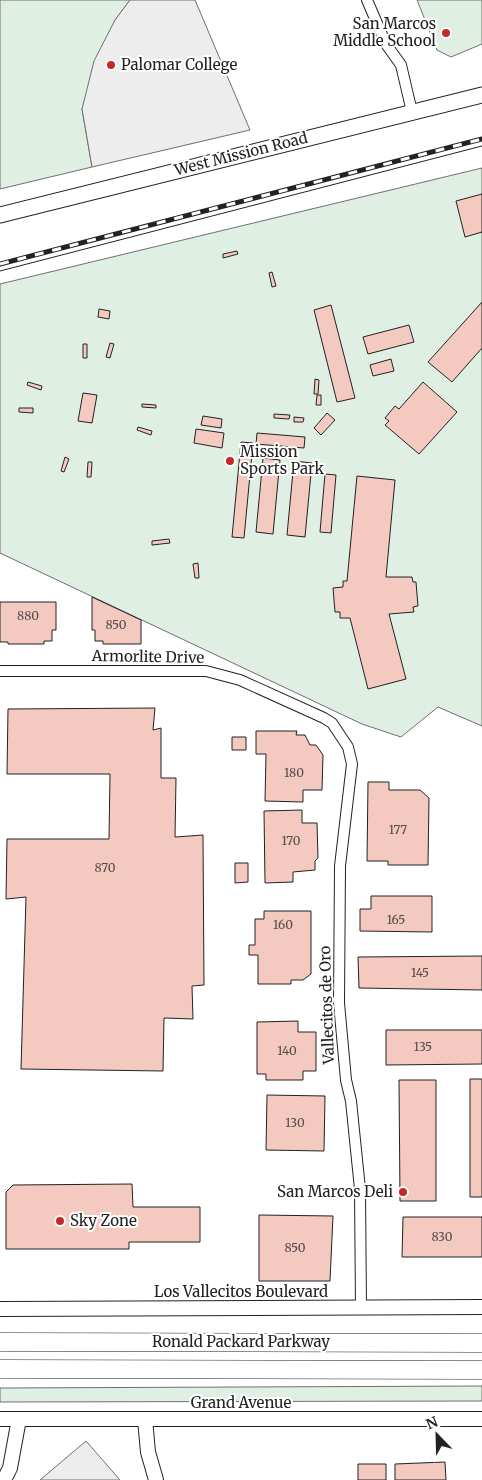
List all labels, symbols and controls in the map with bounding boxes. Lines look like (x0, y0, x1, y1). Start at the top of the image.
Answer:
place label: San Marcos Middle School (333, 14, 436, 50)
marker: San Marcos Middle School (440, 27, 452, 39)
place label: Palomar College (121, 55, 238, 74)
marker: Palomar College (105, 59, 117, 71)
street label: West Mission Road (171, 128, 309, 180)
place label: Mission Sports Park (240, 442, 324, 478)
marker: Mission Sports Park (224, 455, 236, 467)
house number: 880 (17, 608, 39, 623)
house number: 850 (105, 617, 127, 632)
street label: Armorlite Drive (91, 646, 205, 667)
house number: 180 (284, 765, 304, 780)
house number: 177 (389, 822, 407, 837)
house number: 170 (282, 833, 301, 848)
house number: 870 (94, 860, 116, 875)
house number: 165 (387, 912, 405, 927)
house number: 160 (273, 917, 293, 932)
street label: Vallecitos de Oro (315, 945, 338, 1066)
house number: 145 (411, 965, 429, 980)
house number: 135 (414, 1039, 432, 1054)
house number: 140 (277, 1043, 297, 1058)
house number: 130 (285, 1115, 305, 1130)
place label: San Marcos Deli (277, 1182, 393, 1201)
marker: San Marcos Deli (397, 1186, 409, 1198)
place label: Sky Zone (70, 1211, 137, 1230)
marker: Sky Zone (54, 1215, 66, 1227)
house number: 830 (431, 1229, 453, 1244)
house number: 850 (284, 1240, 306, 1255)
street label: Los Vallecitos Boulevard (154, 1282, 328, 1301)
street label: Ronald Packard Parkway (152, 1332, 330, 1351)
street label: Grand Avenue (191, 1393, 291, 1412)
north arrow (412, 1410, 462, 1460)
text: N (423, 1413, 441, 1433)

